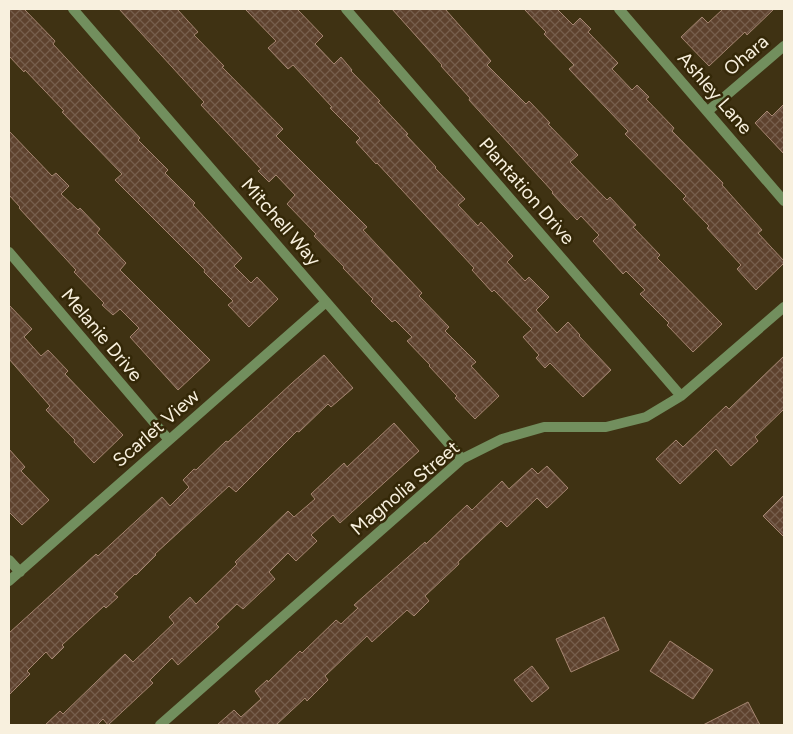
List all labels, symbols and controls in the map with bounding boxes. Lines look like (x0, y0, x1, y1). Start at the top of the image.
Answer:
street label: Ohara (719, 30, 773, 80)
street label: Ashley Lane (673, 47, 757, 139)
street label: Plantation Drive (474, 133, 580, 249)
street label: Mitchell Way (237, 173, 325, 271)
street label: Melanie Drive (56, 284, 148, 386)
street label: Scarlet View (108, 384, 204, 472)
street label: Magnolia Street (346, 436, 464, 540)

